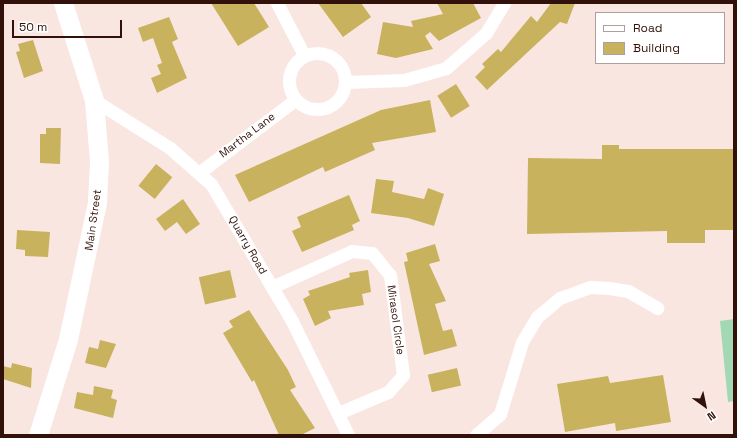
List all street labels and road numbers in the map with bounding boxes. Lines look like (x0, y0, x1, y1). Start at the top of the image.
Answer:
street label: Martha Lane (216, 110, 278, 160)
street label: Main Street (82, 189, 104, 251)
street label: Quarry Road (226, 213, 270, 277)
street label: Mirasol Circle (385, 284, 407, 356)

